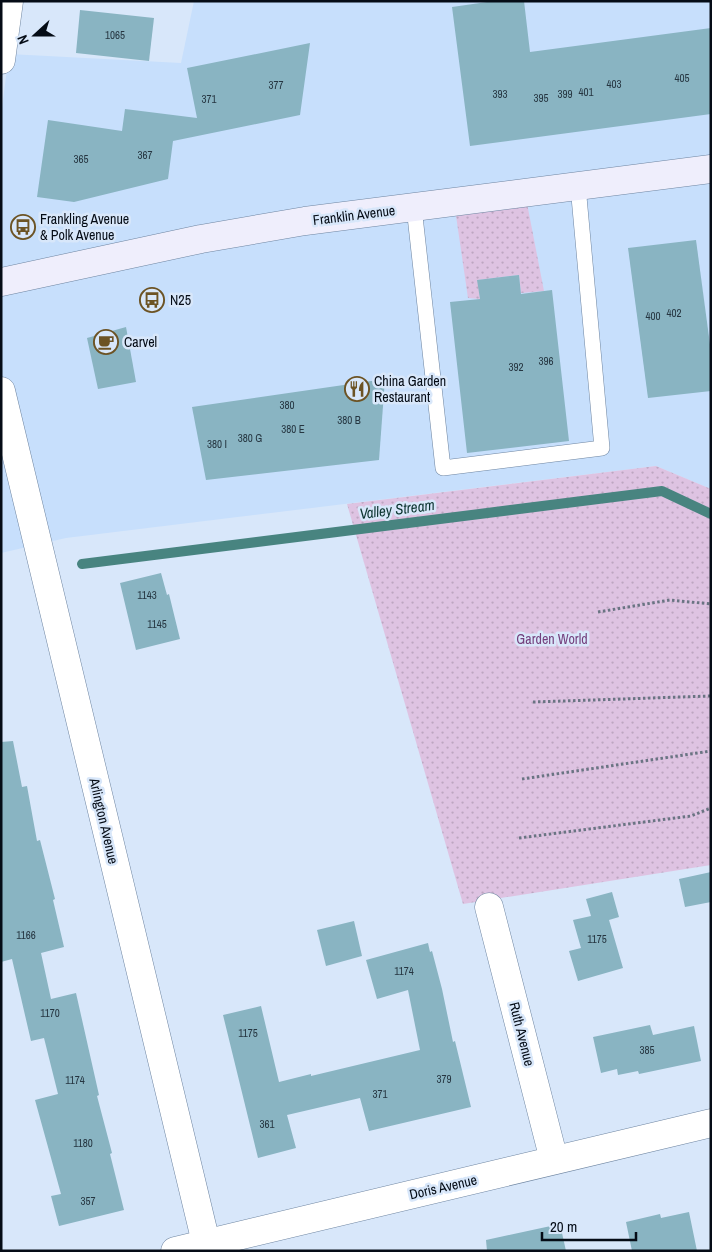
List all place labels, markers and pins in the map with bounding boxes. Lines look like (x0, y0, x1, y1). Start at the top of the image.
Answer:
place label: Frankling Avenue & Polk Avenue (40, 210, 129, 244)
bus stop icon: Frankling Avenue & Polk Avenue (10, 214, 36, 240)
bus stop icon: N25 (139, 287, 165, 313)
place label: N25 (170, 291, 191, 309)
cafe icon: Carvel (93, 329, 119, 355)
place label: Carvel (124, 333, 157, 351)
place label: China Garden Restaurant (374, 372, 446, 406)
restaurant icon: China Garden Restaurant (344, 376, 370, 402)

